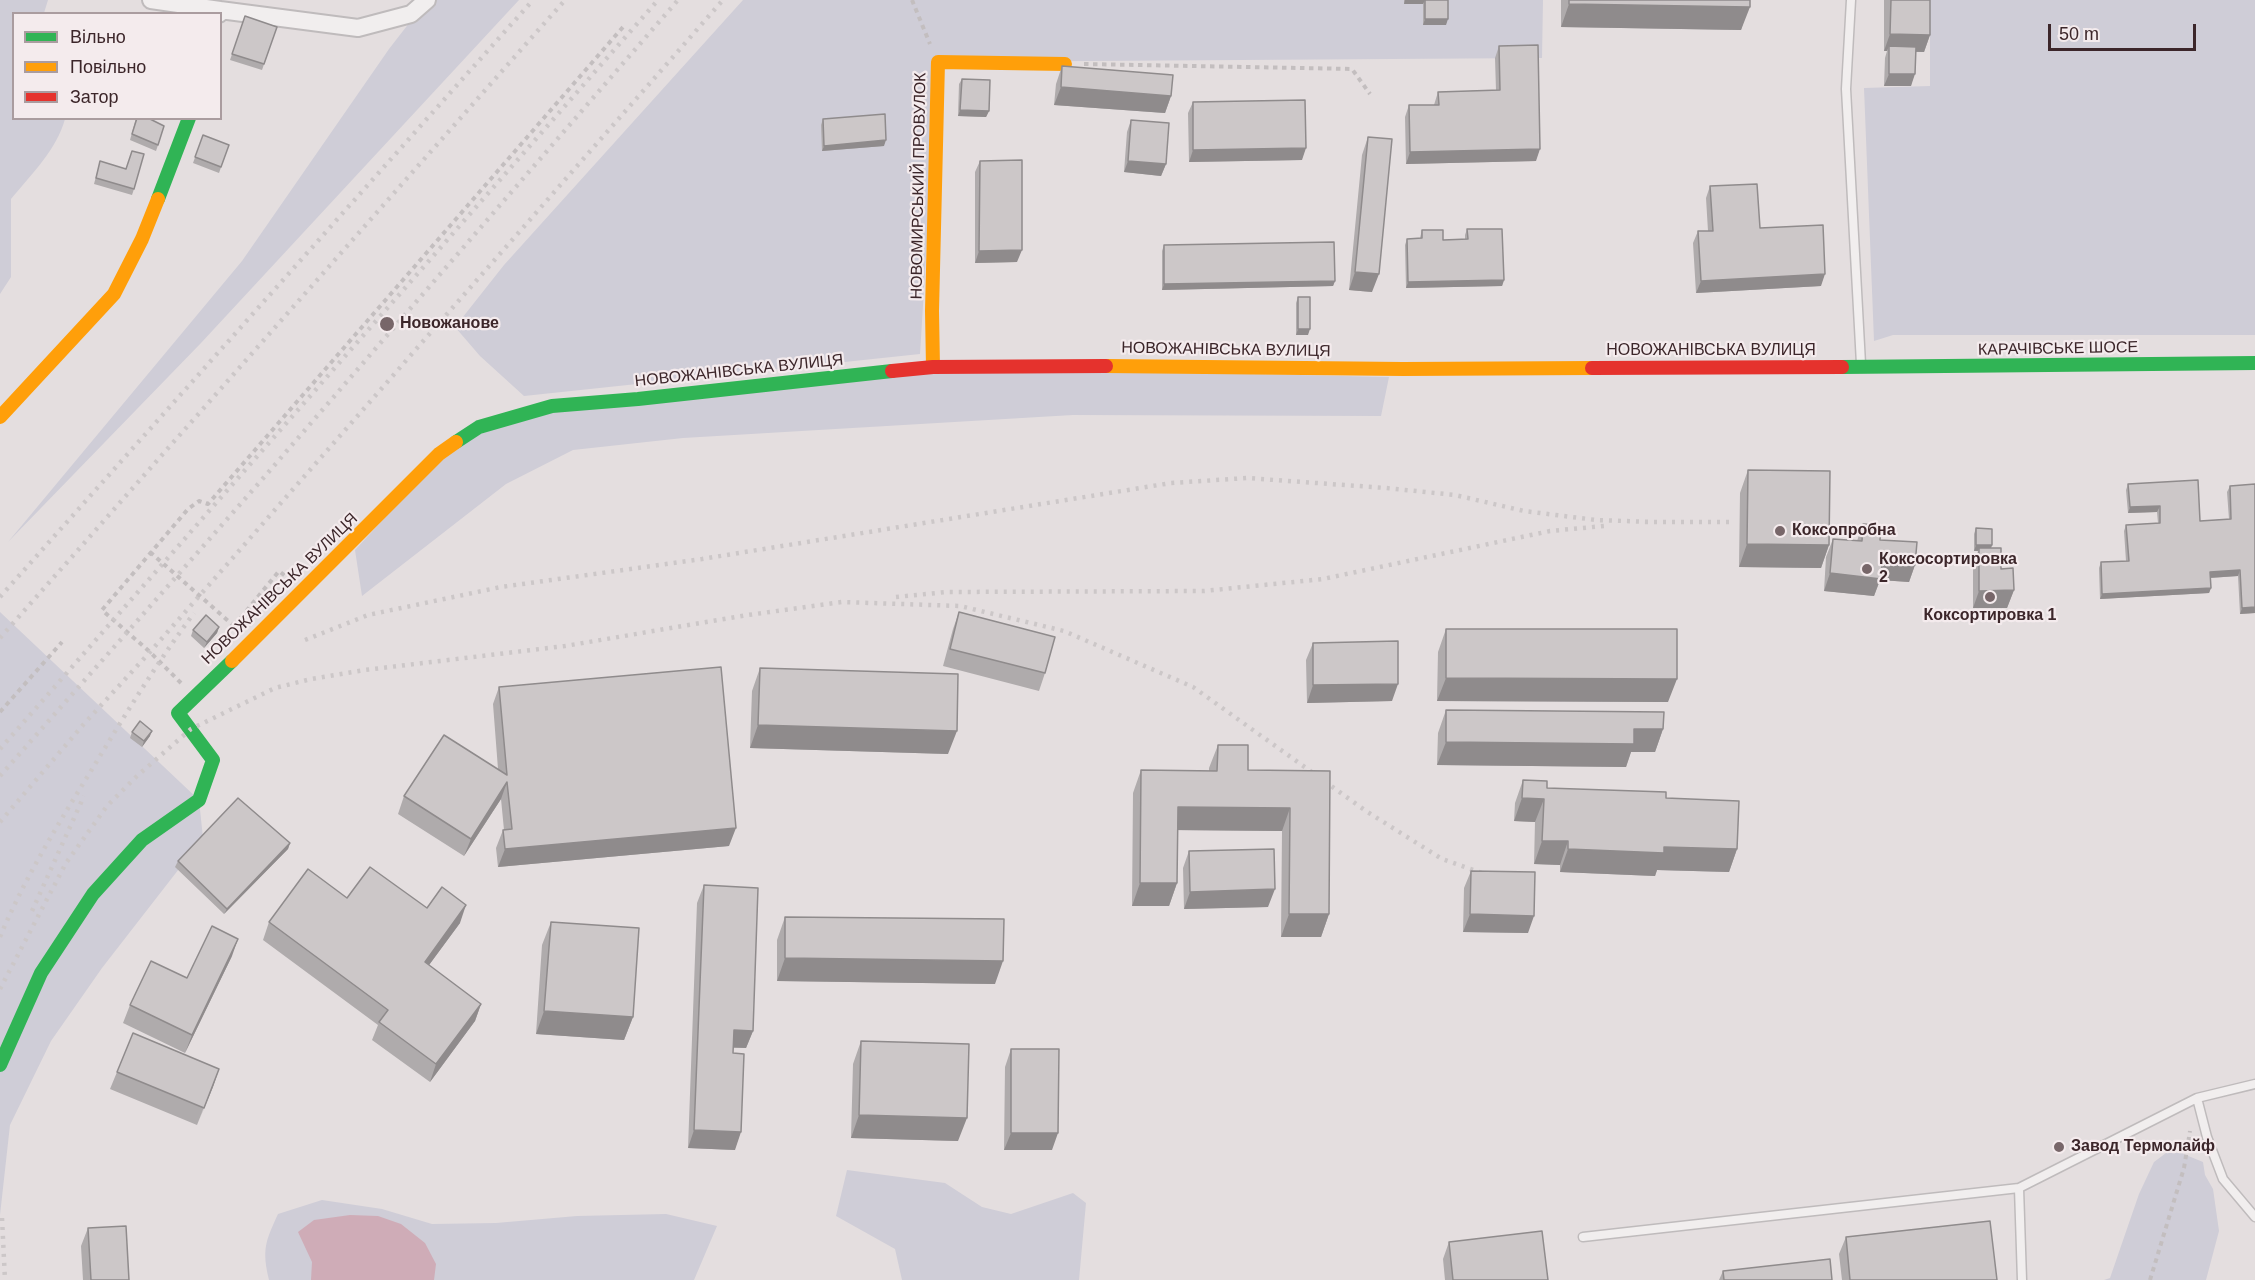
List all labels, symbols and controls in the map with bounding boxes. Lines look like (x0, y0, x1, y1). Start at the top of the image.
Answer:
legend (12, 12, 222, 120)
scale bar (2051, 12, 2200, 50)
text: 50 m (2059, 24, 2099, 44)
text: Вільно (70, 27, 126, 47)
text: Повільно (70, 57, 146, 77)
street label: НОВОМИРСЬКИЙ ПРОВУЛОК (907, 72, 931, 300)
text: Затор (70, 87, 119, 107)
place label: Новожанове (400, 314, 499, 334)
marker: Новожанове (378, 315, 396, 333)
street label: КАРАЧІВСЬКЕ ШОСЕ (1978, 338, 2138, 360)
street label: НОВОЖАНІВСЬКА ВУЛИЦЯ (1121, 339, 1331, 361)
street label: НОВОЖАНІВСЬКА ВУЛИЦЯ (1606, 341, 1816, 361)
street label: НОВОЖАНІВСЬКА ВУЛИЦЯ (634, 351, 844, 391)
street label: НОВОЖАНІВСЬКА ВУЛИЦЯ (198, 509, 362, 669)
place label: Коксопробна (1792, 521, 1896, 541)
marker: Коксопробна (1773, 524, 1787, 538)
place label: Коксосортировка 2 (1879, 550, 2017, 588)
marker: Коксосортировка 2 (1860, 562, 1874, 576)
marker: Коксортировка 1 (1983, 590, 1997, 604)
place label: Коксортировка 1 (1924, 606, 2056, 626)
place label: Завод Термолайф (2071, 1137, 2215, 1157)
marker: Завод Термолайф (2052, 1140, 2066, 1154)

